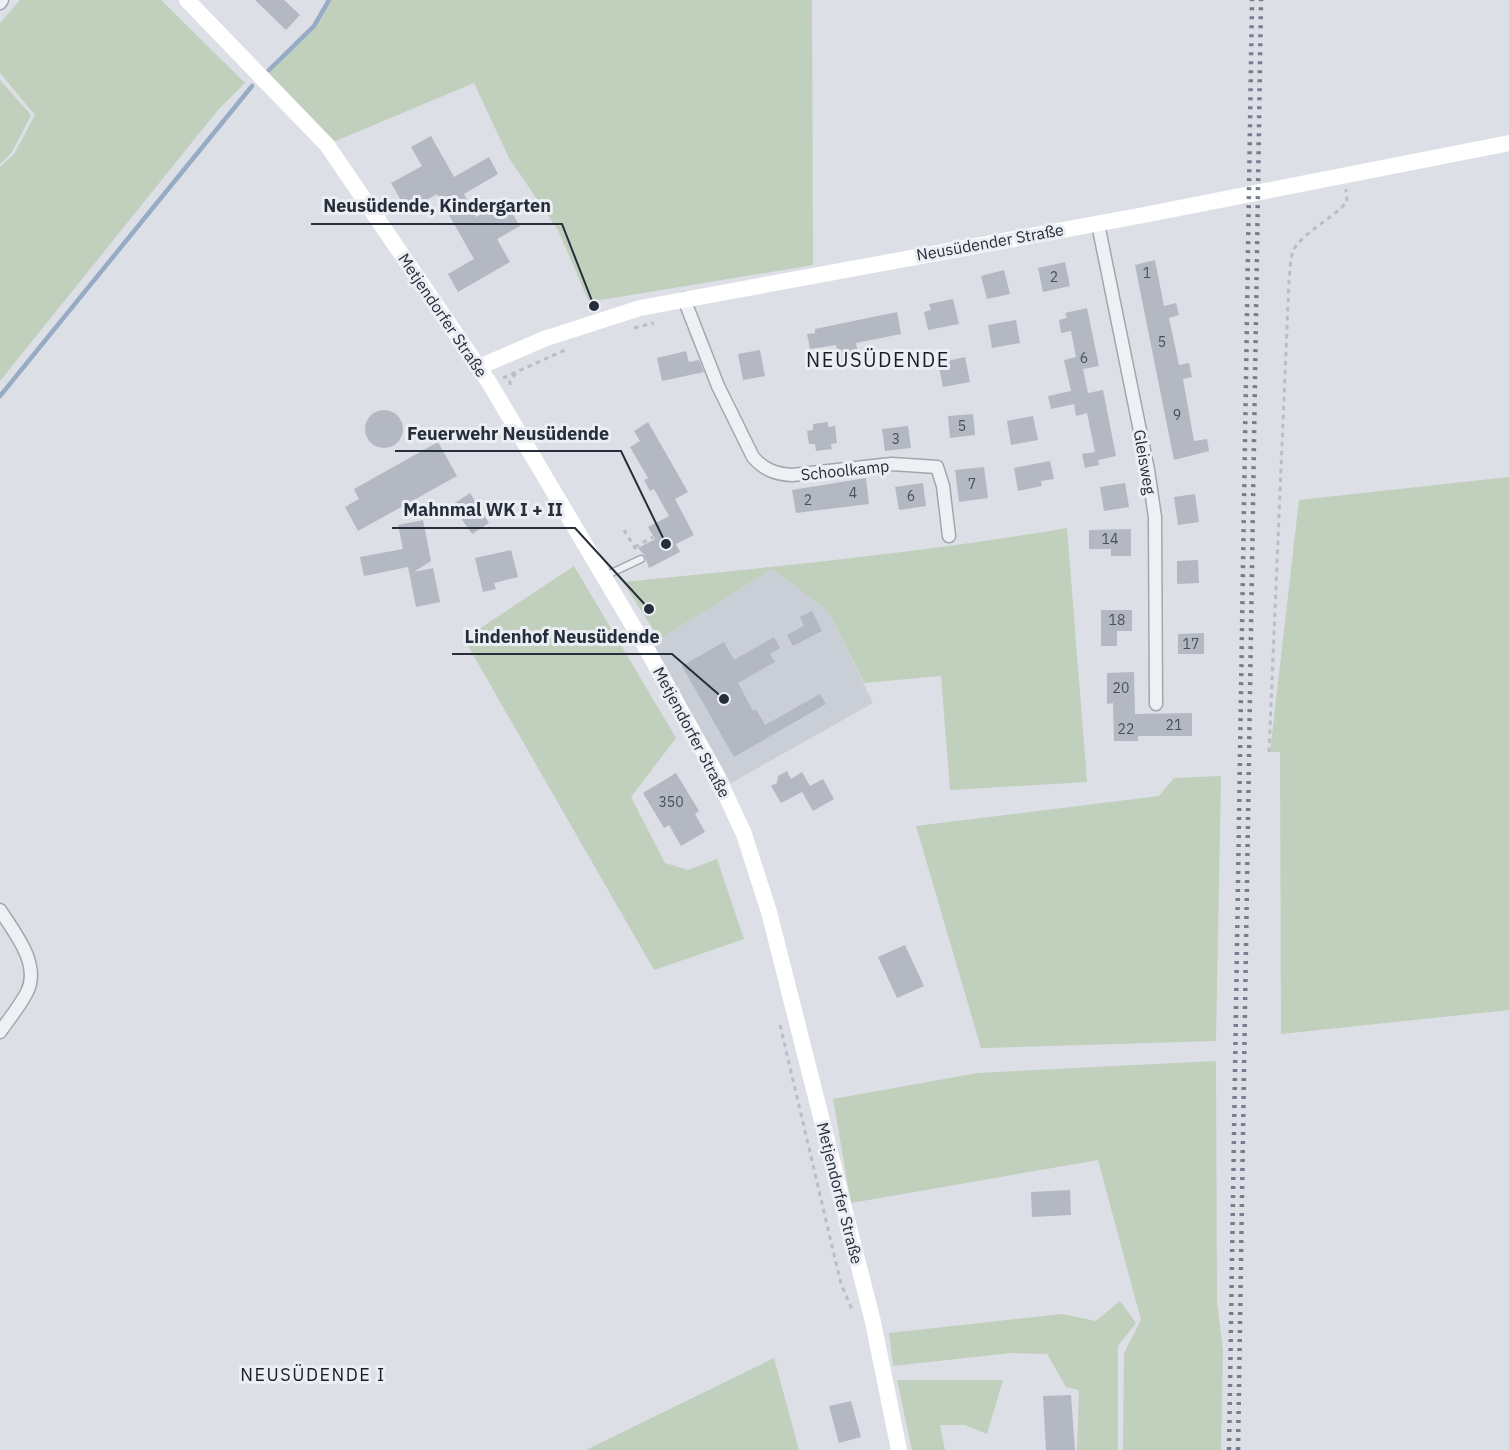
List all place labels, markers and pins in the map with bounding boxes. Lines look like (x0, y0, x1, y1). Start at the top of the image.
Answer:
callout: Neusüdende, Kindergarten (311, 188, 562, 224)
callout: Feuerwehr Neusüdende (395, 415, 621, 451)
callout: Mahnmal WK I + II (392, 492, 575, 528)
callout: Lindenhof Neusüdende (452, 618, 672, 654)

